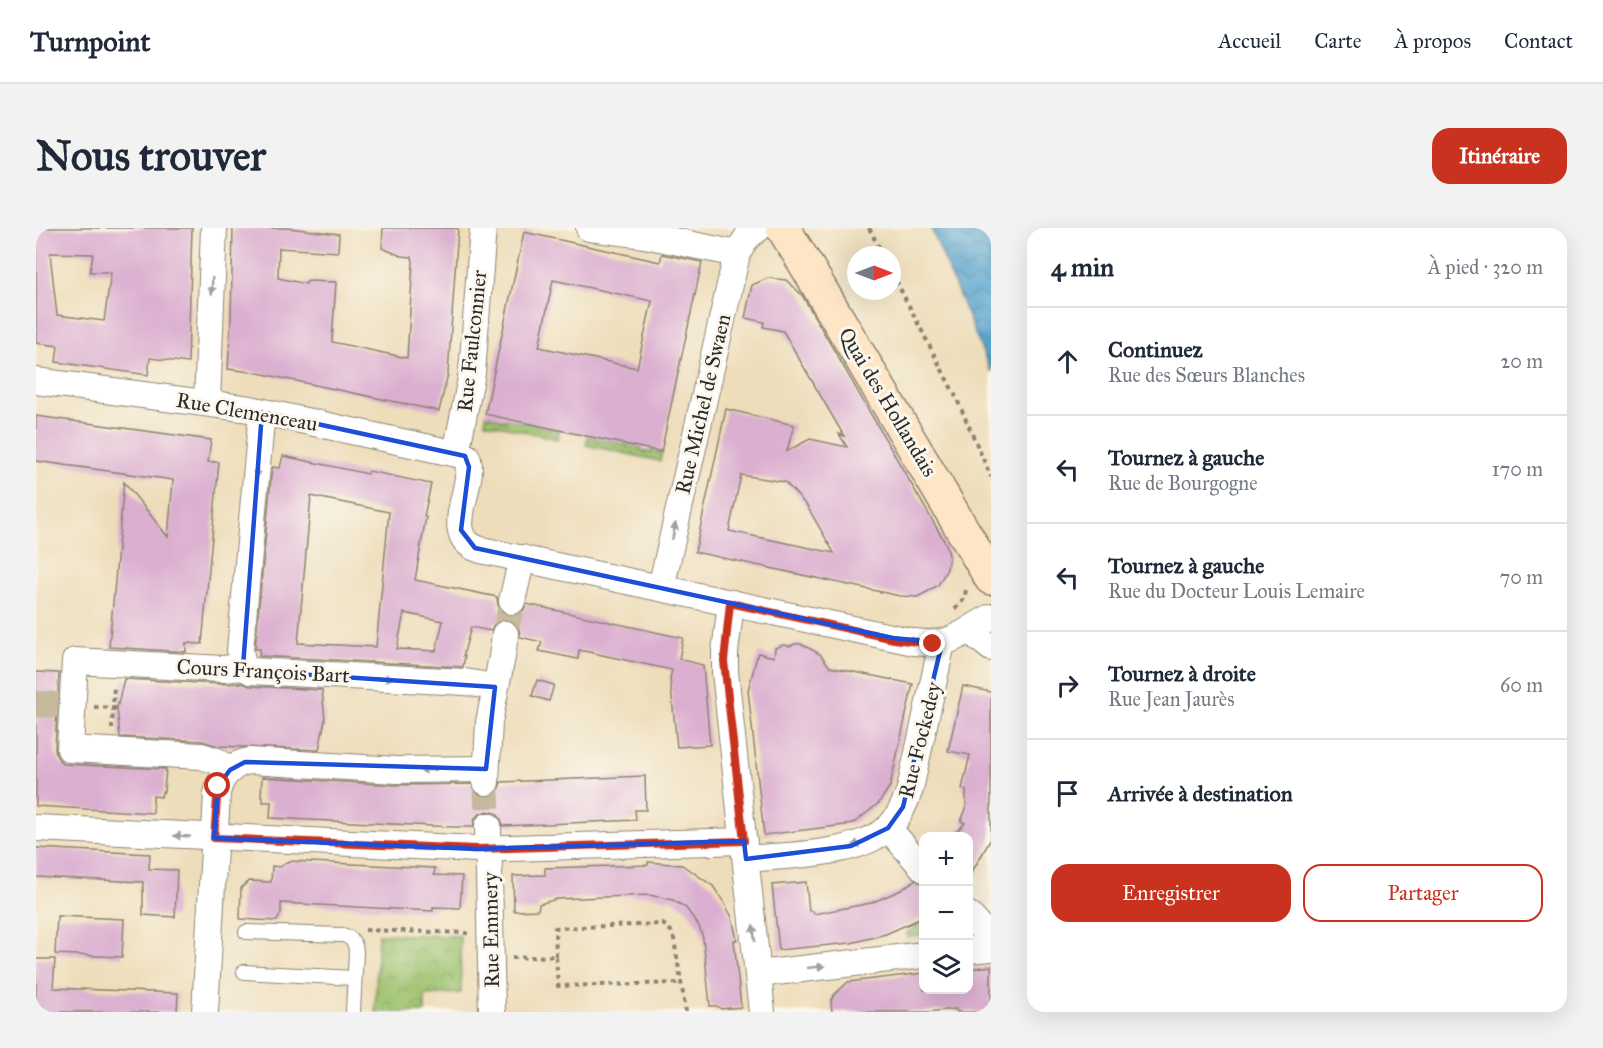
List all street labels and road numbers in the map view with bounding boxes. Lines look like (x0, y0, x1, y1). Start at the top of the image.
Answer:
street label: Rue Faulconnier (452, 269, 492, 413)
street label: Rue Michel de Swaen (670, 311, 736, 497)
street label: Quai des Hollandais (833, 323, 943, 481)
street label: Rue Clemenceau (174, 387, 320, 437)
street label: Cours François Bart (176, 653, 351, 689)
street label: Rue Fockedey (893, 678, 947, 801)
street label: Rue Emmery (477, 871, 505, 988)

